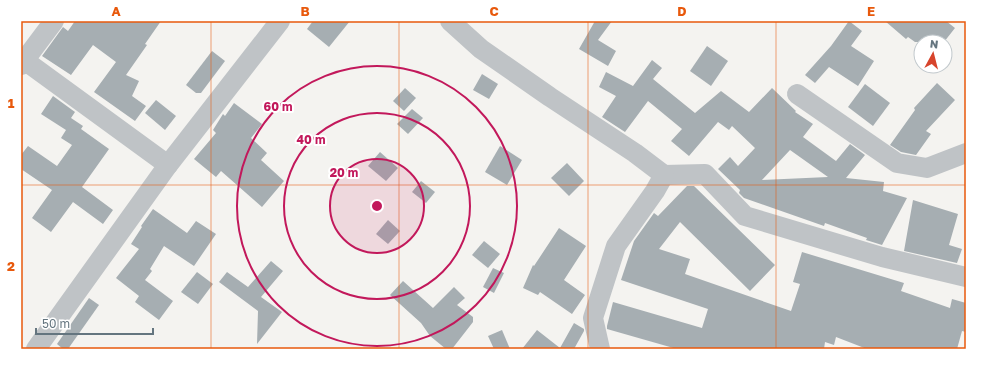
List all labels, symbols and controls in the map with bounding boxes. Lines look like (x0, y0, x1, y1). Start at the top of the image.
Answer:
text: A (111, 3, 121, 19)
text: B (300, 3, 310, 19)
text: C (489, 3, 499, 19)
text: D (677, 3, 687, 19)
text: E (867, 3, 875, 19)
north arrow (913, 34, 953, 74)
text: N (929, 37, 939, 51)
text: 1 (8, 95, 15, 111)
text: 60 m (264, 99, 292, 114)
text: 40 m (297, 132, 325, 147)
text: 20 m (330, 165, 358, 180)
centre of rings (370, 199, 384, 213)
text: 2 (7, 258, 15, 274)
scale bar (36, 310, 153, 336)
text: 50 m (42, 316, 70, 331)

